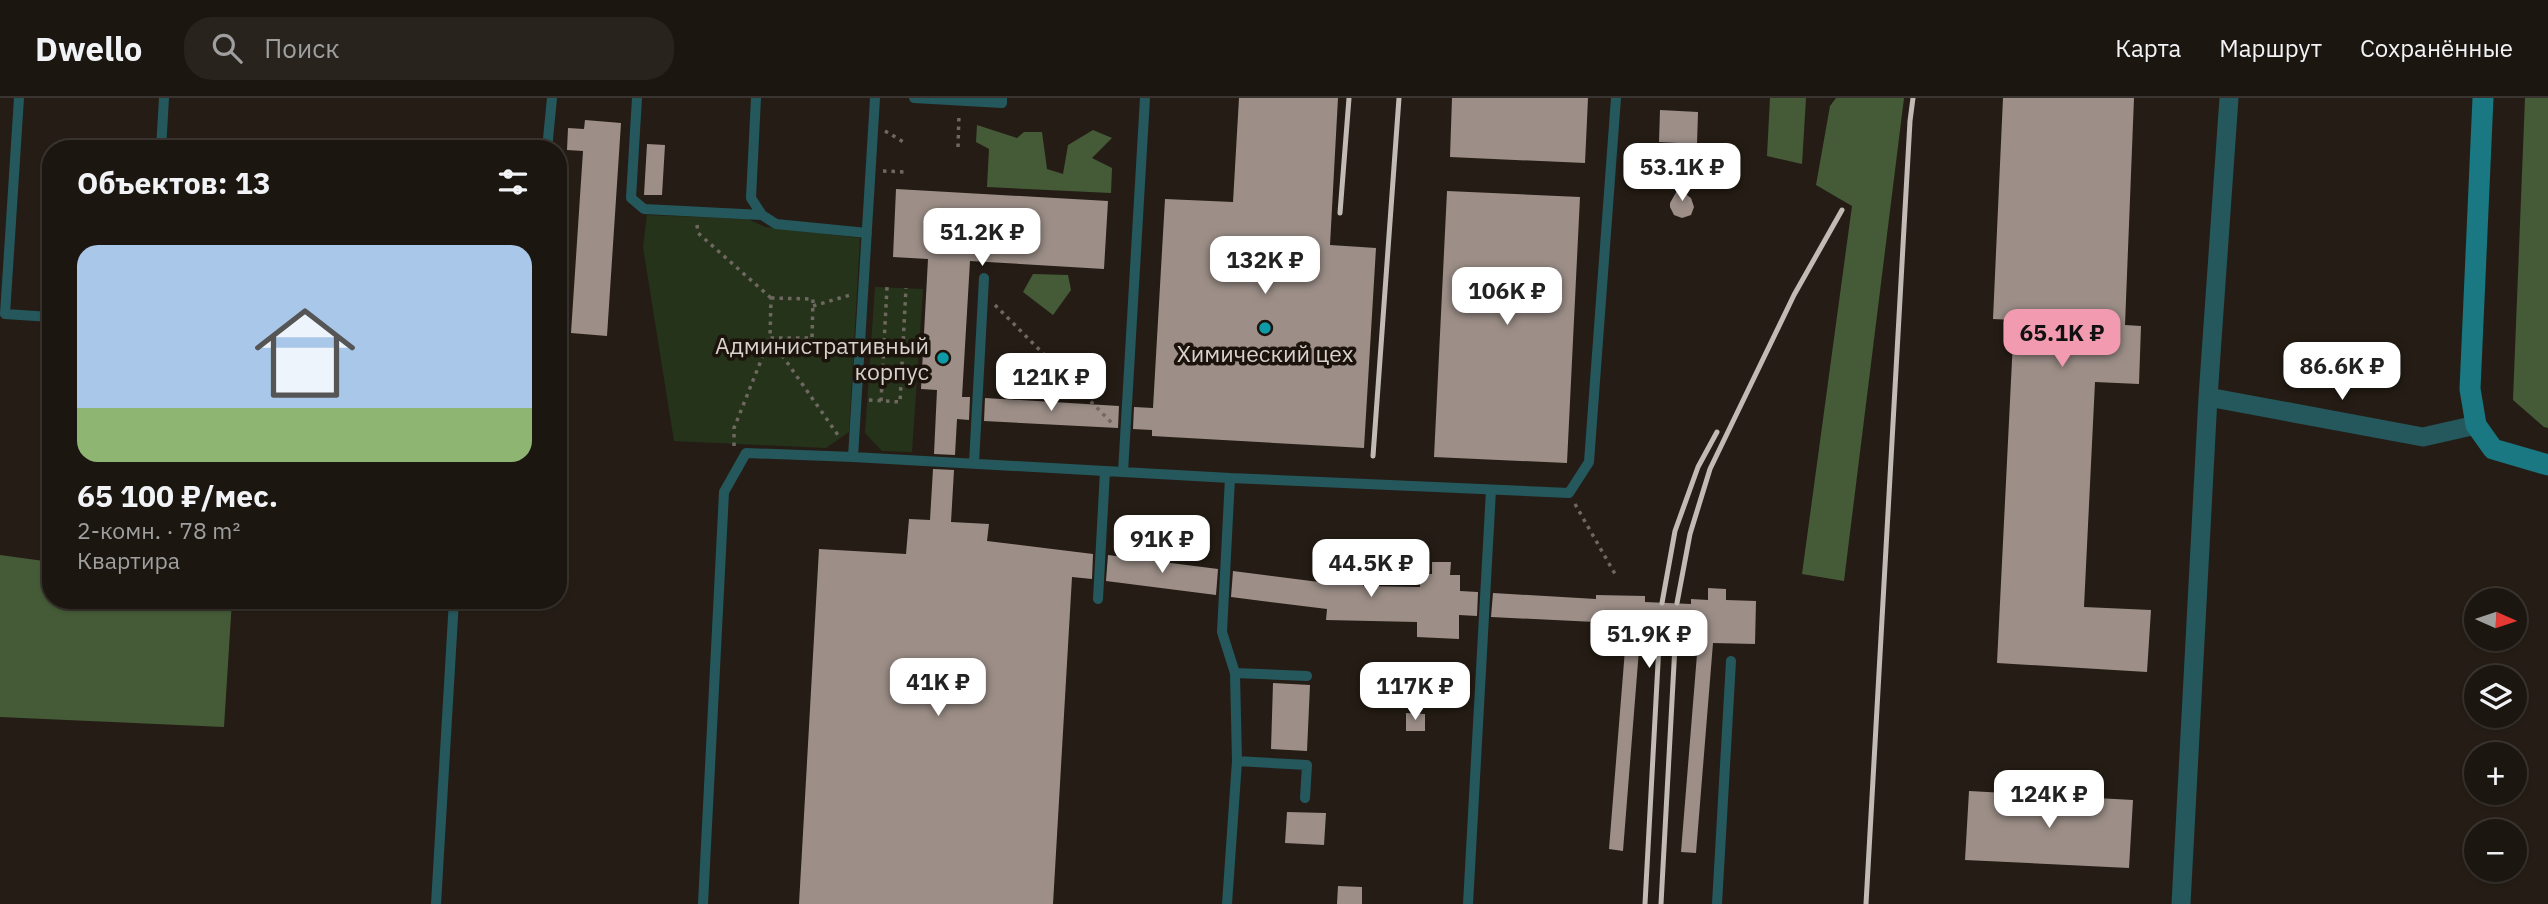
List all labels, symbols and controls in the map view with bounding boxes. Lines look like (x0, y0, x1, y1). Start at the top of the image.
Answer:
search box (184, 17, 674, 80)
text: Dwello (35, 27, 142, 70)
icon: search (208, 29, 246, 67)
text: Поиск (264, 31, 340, 65)
text: Карта (2115, 32, 2181, 64)
text: Маршрут (2219, 32, 2322, 64)
text: Сохранённые (2360, 32, 2513, 64)
pin: 53.1K ₽ (1617, 144, 1747, 203)
text: 53.1K ₽ (1639, 151, 1725, 181)
text: Объектов: 13 (77, 163, 271, 202)
icon: filters (494, 163, 532, 201)
pin: 51.2K ₽ (917, 208, 1047, 268)
text: 51.2K ₽ (939, 216, 1025, 246)
pin: 132K ₽ (1208, 236, 1322, 296)
text: 132K ₽ (1226, 244, 1304, 274)
pin: 106K ₽ (1450, 268, 1564, 327)
text: 106K ₽ (1468, 275, 1546, 305)
icon: home (242, 290, 368, 416)
pin: 65.1K ₽ (1997, 310, 2127, 369)
text: 65.1K ₽ (2019, 317, 2105, 347)
marker: Химический цех (1257, 320, 1273, 336)
place label: Административный корпус (715, 330, 929, 386)
place label: Химический цех (1177, 338, 1354, 368)
pin: 86.6K ₽ (2277, 342, 2407, 402)
marker: Административный корпус (935, 350, 951, 366)
text: 86.6K ₽ (2299, 350, 2385, 380)
pin: 121K ₽ (994, 354, 1108, 413)
text: 121K ₽ (1012, 361, 1090, 391)
text: 65 100 ₽/мес. (77, 476, 278, 515)
text: 2-комн. · 78 m² (77, 515, 240, 545)
pin: 91K ₽ (1113, 516, 1211, 575)
text: 91K ₽ (1130, 523, 1194, 553)
pin: 44.5K ₽ (1306, 540, 1436, 599)
text: Квартира (77, 545, 180, 575)
text: 44.5K ₽ (1328, 547, 1414, 577)
north arrow (2464, 588, 2527, 651)
map controls (2464, 588, 2527, 882)
pin: 51.9K ₽ (1584, 610, 1714, 670)
text: 51.9K ₽ (1606, 618, 1692, 648)
pin: 41K ₽ (889, 658, 987, 718)
pin: 117K ₽ (1358, 662, 1472, 722)
button: layers (2464, 665, 2527, 728)
text: 41K ₽ (906, 666, 970, 696)
text: 117K ₽ (1376, 670, 1454, 700)
button: + (2464, 742, 2527, 805)
pin: 124K ₽ (1992, 770, 2106, 830)
text: 124K ₽ (2010, 778, 2088, 808)
button: − (2464, 819, 2527, 882)

